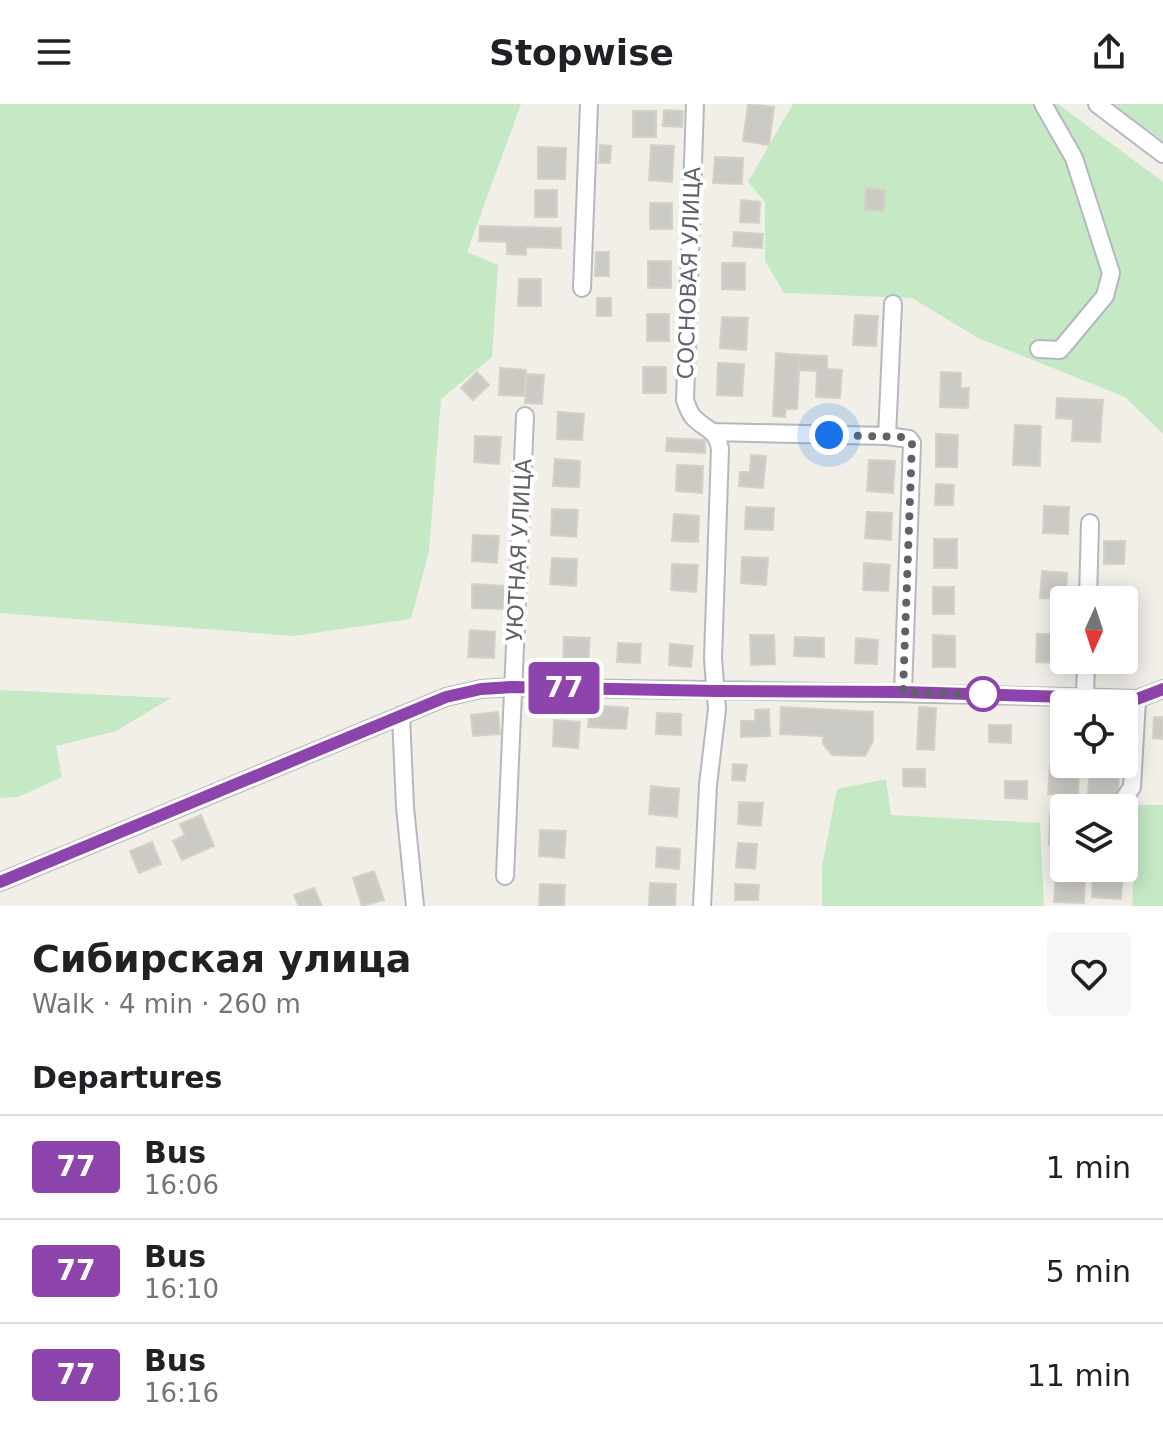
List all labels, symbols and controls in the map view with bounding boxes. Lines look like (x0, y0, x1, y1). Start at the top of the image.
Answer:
icon: menu (32, 30, 76, 74)
icon: share (1087, 30, 1131, 74)
text: Stopwise (489, 32, 674, 73)
street label: СОСНОВАЯ УЛИЦА (673, 166, 705, 380)
your location (809, 415, 849, 455)
street label: УЮТНАЯ УЛИЦА (502, 458, 536, 642)
north arrow (1050, 586, 1138, 674)
map controls (1050, 586, 1138, 882)
line badge: 77 (528, 662, 600, 714)
text: 77 (545, 671, 583, 704)
unlabelled marker (966, 677, 1000, 711)
button: locate (1050, 690, 1138, 778)
button: layers (1050, 794, 1138, 882)
button: heart (1047, 932, 1131, 1016)
text: Сибирская улица (32, 937, 412, 981)
text: Walk · 4 min · 260 m (32, 989, 301, 1019)
text: Departures (32, 1060, 222, 1095)
text: Bus (144, 1135, 206, 1170)
text: 77 (57, 1150, 95, 1183)
text: 1 min (1046, 1150, 1131, 1185)
text: 16:06 (144, 1170, 219, 1200)
text: Bus (144, 1239, 206, 1274)
text: 77 (57, 1254, 95, 1287)
text: 5 min (1046, 1254, 1131, 1289)
text: 16:10 (144, 1274, 219, 1304)
text: Bus (144, 1343, 206, 1378)
text: 77 (57, 1358, 95, 1391)
text: 11 min (1027, 1358, 1131, 1393)
text: 16:16 (144, 1378, 219, 1408)

